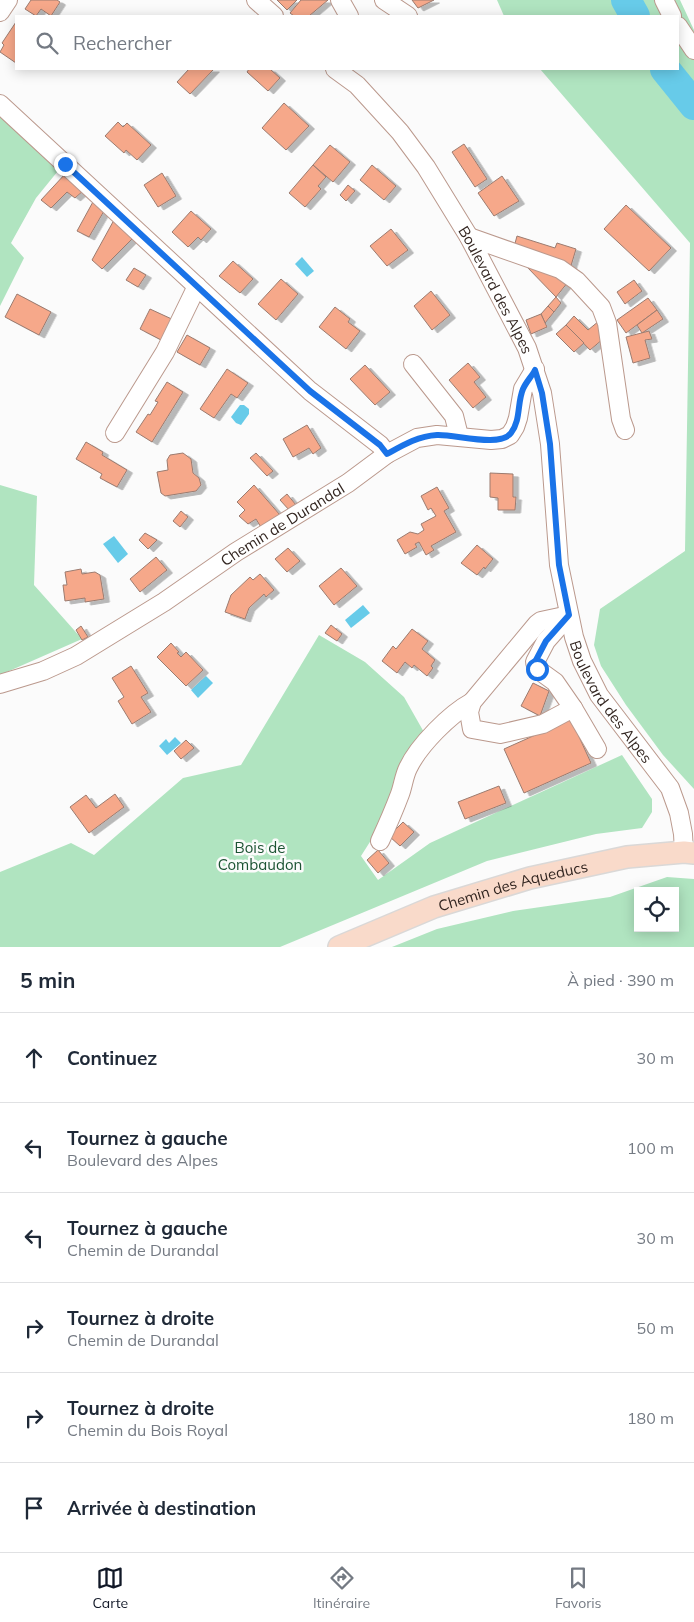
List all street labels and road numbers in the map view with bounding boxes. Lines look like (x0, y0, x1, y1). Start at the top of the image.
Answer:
street label: Boulevard des Alpes (455, 222, 538, 356)
street label: Chemin de Durandal (216, 478, 348, 570)
street label: Boulevard des Alpes (566, 638, 657, 767)
street label: Chemin des Aqueducs (436, 856, 590, 915)

